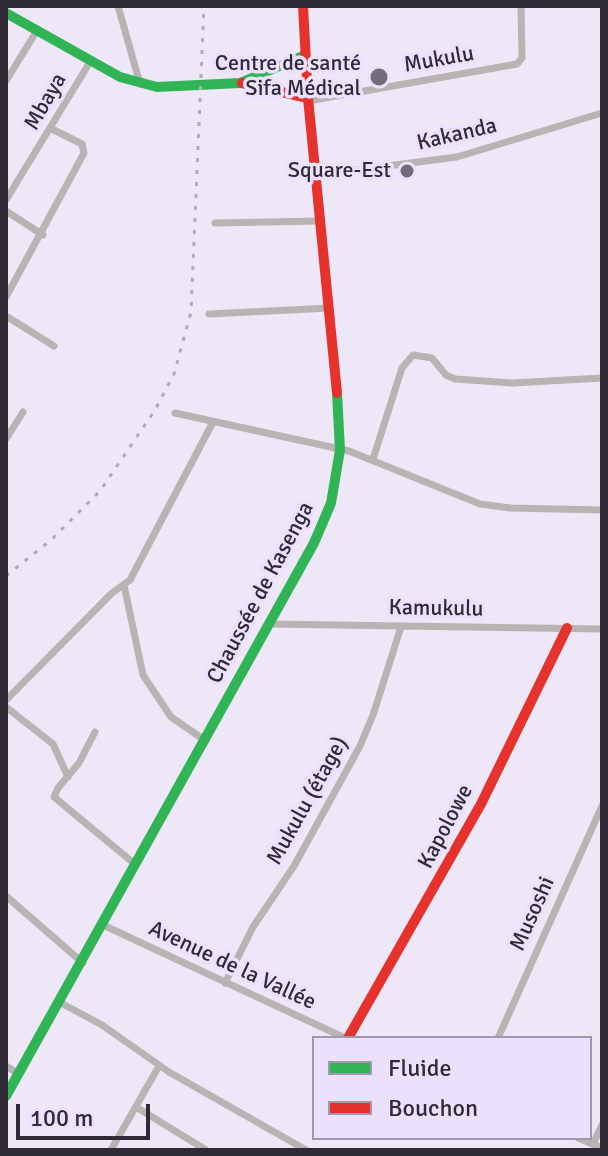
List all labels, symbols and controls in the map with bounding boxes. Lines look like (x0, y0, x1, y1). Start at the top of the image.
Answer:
street label: Mukulu (402, 41, 476, 79)
place label: Centre de santé Sifa Médical (215, 51, 361, 102)
marker: Centre de santé Sifa Médical (368, 66, 390, 88)
street label: Mbaya (19, 69, 73, 135)
street label: Kakanda (414, 113, 500, 157)
place label: Square-Est (288, 158, 391, 184)
marker: Square-Est (398, 162, 416, 180)
street label: Chaussée de Kasenga (202, 498, 320, 688)
street label: Kamukulu (388, 595, 484, 623)
street label: Mukulu (étage) (262, 732, 354, 870)
street label: Kapolowe (413, 780, 479, 874)
street label: Musoshi (505, 873, 561, 955)
street label: Avenue de la Vallée (144, 916, 320, 1016)
legend (312, 1036, 592, 1140)
text: Fluide (388, 1053, 452, 1083)
scale bar (20, 1088, 154, 1138)
text: Bouchon (388, 1093, 478, 1123)
text: 100 m (30, 1103, 93, 1133)

